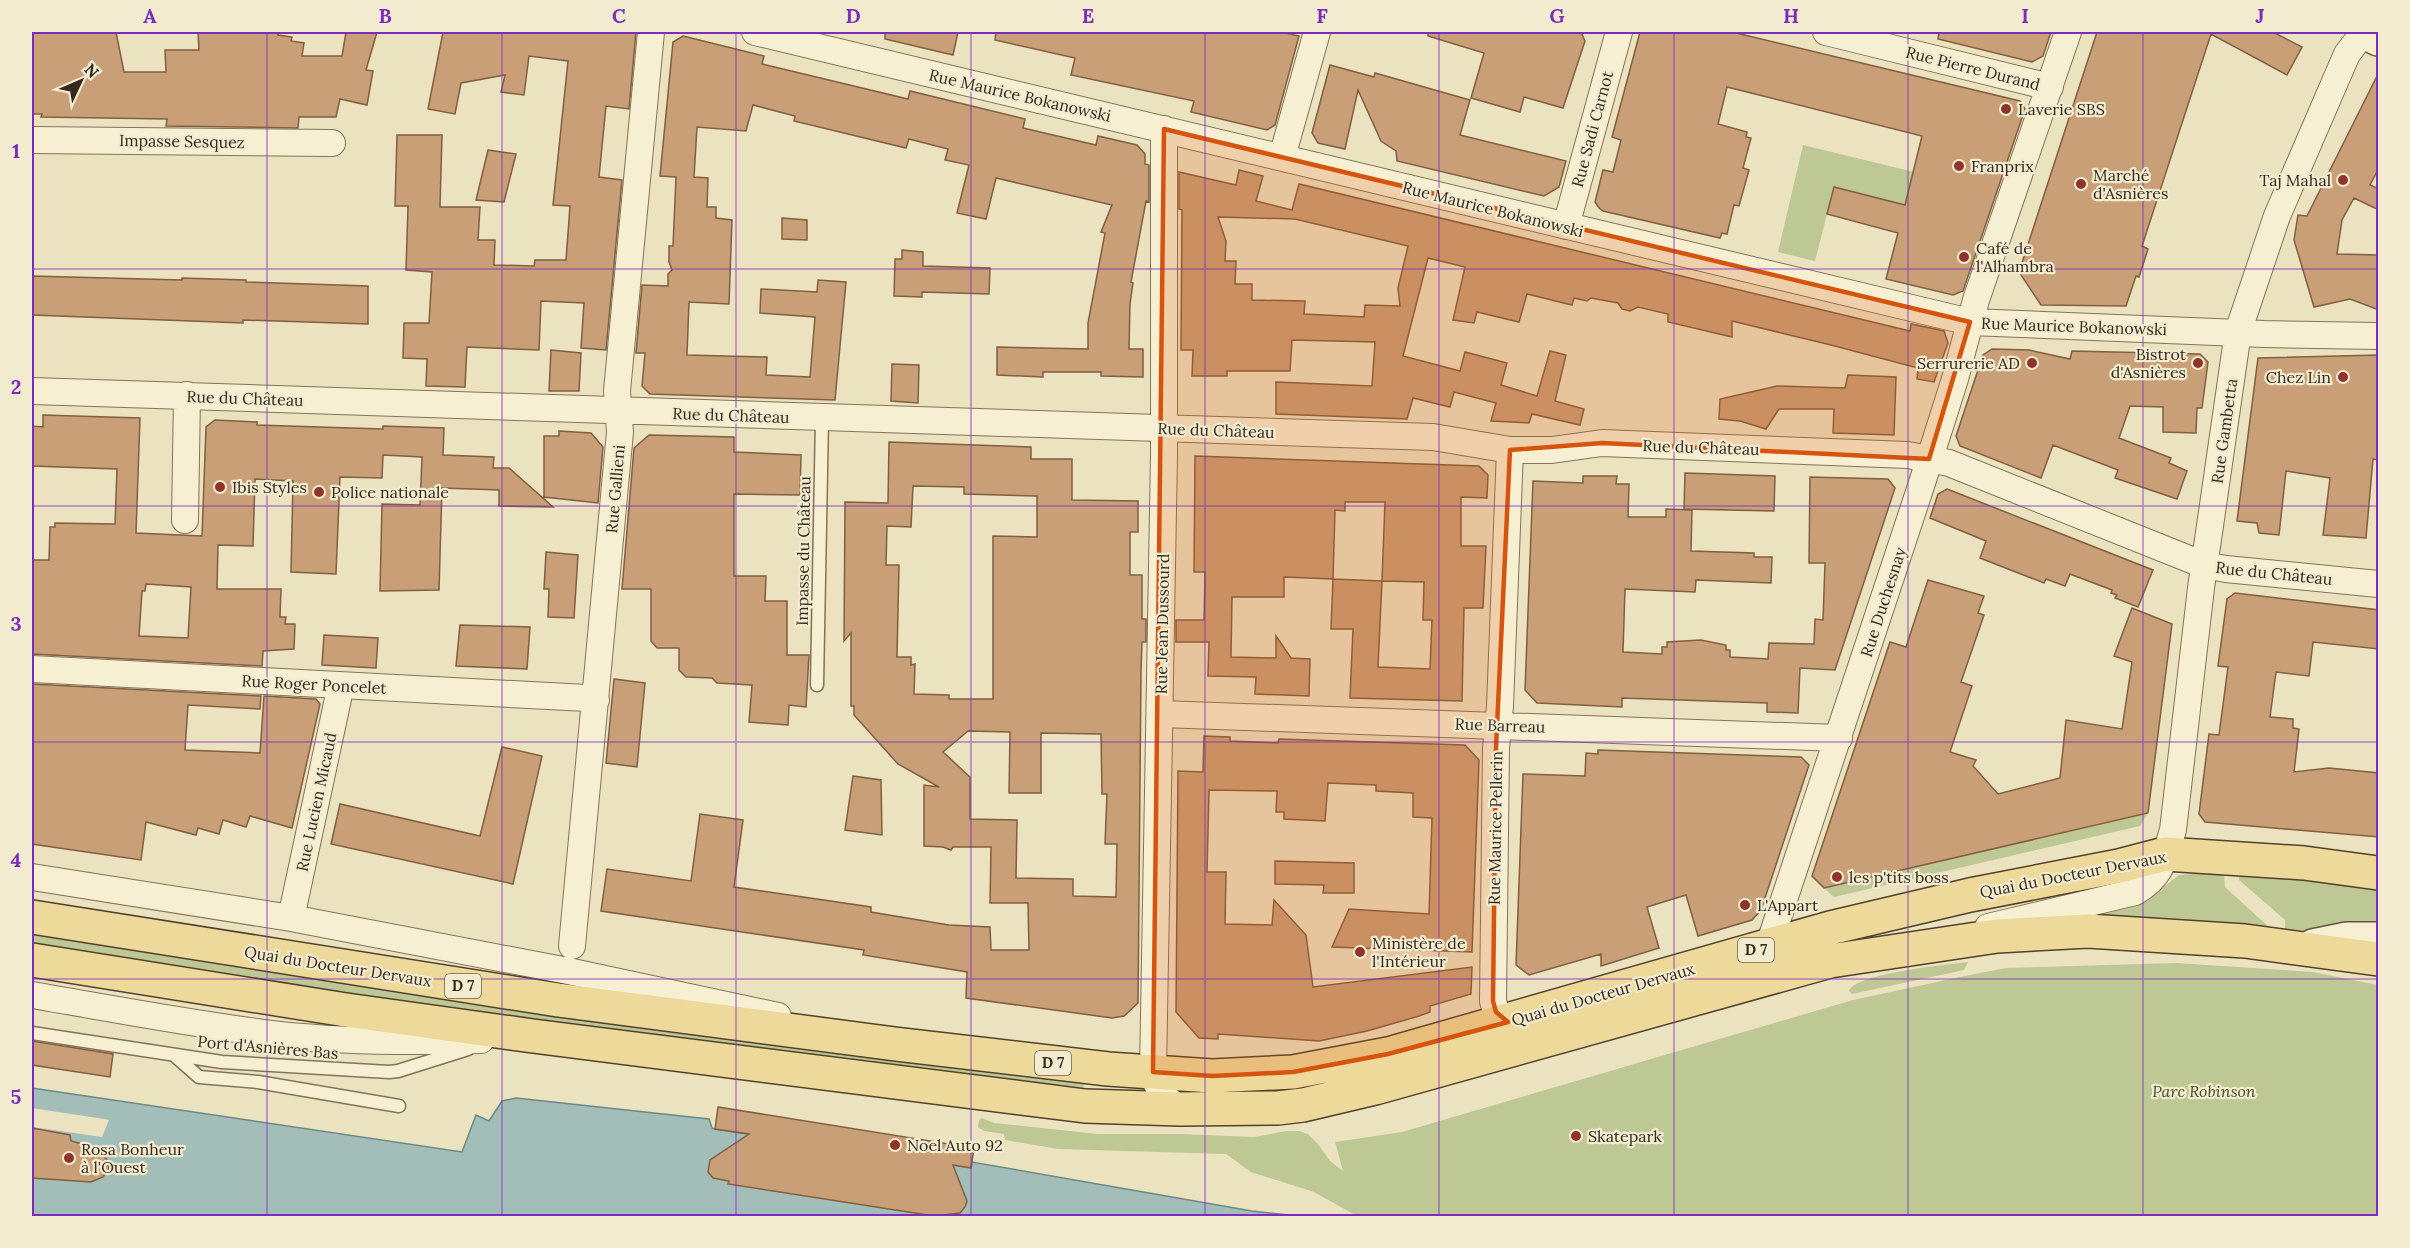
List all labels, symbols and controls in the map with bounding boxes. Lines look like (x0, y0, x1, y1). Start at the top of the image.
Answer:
text: A (143, 3, 157, 28)
text: B (378, 3, 392, 28)
text: C (612, 3, 626, 28)
text: D (845, 3, 861, 28)
text: E (1082, 3, 1094, 28)
text: F (1316, 3, 1328, 28)
text: G (1549, 3, 1565, 28)
text: H (1783, 3, 1799, 28)
text: I (2021, 3, 2029, 28)
text: J (2255, 3, 2265, 28)
street label: Rue Pierre Durand (1904, 42, 2043, 94)
north arrow (51, 51, 111, 111)
text: N (80, 59, 103, 82)
street label: Rue Maurice Bokanowski (927, 64, 1113, 126)
street label: Rue Sadi Carnot (1567, 68, 1617, 189)
place label: Laverie SBS (2018, 99, 2105, 119)
marker: Laverie SBS (1999, 102, 2013, 116)
street label: Impasse Sesquez (119, 130, 245, 152)
text: 1 (12, 138, 20, 163)
place label: Franprix (1971, 156, 2034, 176)
marker: Franprix (1952, 159, 1966, 173)
place label: Marché d'Asnières (2093, 165, 2168, 203)
place label: Taj Mahal (2259, 170, 2331, 190)
marker: Taj Mahal (2336, 173, 2350, 187)
street label: Rue Maurice Bokanowski (1400, 177, 1586, 241)
marker: Marché d'Asnières (2074, 177, 2088, 191)
place label: Café de l'Alhambra (1976, 238, 2054, 276)
marker: Café de l'Alhambra (1957, 250, 1971, 264)
street label: Rue Maurice Bokanowski (1981, 313, 2167, 339)
place label: Bistrot d'Asnières (2111, 344, 2187, 382)
place label: Serrurerie AD (1917, 353, 2020, 373)
marker: Serrurerie AD (2025, 356, 2039, 370)
marker: Bistrot d'Asnières (2191, 356, 2205, 370)
place label: Chez Lin (2266, 367, 2331, 387)
marker: Chez Lin (2336, 370, 2350, 384)
text: 2 (11, 374, 21, 399)
street label: Rue Gambetta (2207, 377, 2241, 485)
street label: Rue du Château (186, 386, 304, 410)
street label: Rue du Château (672, 403, 790, 427)
street label: Rue du Château (1157, 418, 1275, 442)
street label: Rue du Château (1642, 435, 1760, 459)
street label: Rue Gallieni (601, 444, 629, 534)
street label: Impasse du Château (792, 475, 814, 626)
place label: Ibis Styles (232, 477, 307, 497)
marker: Ibis Styles (213, 480, 227, 494)
place label: Police nationale (331, 482, 449, 502)
marker: Police nationale (312, 485, 326, 499)
street label: Rue Duchesnay (1856, 544, 1910, 659)
street label: Rue Jean Dussourd (1151, 553, 1173, 694)
street label: Rue du Château (2215, 557, 2334, 589)
text: 3 (10, 611, 22, 636)
street label: Rue Roger Poncelet (241, 670, 388, 698)
street label: Rue Barreau (1454, 713, 1546, 737)
street label: Rue Lucien Micaud (291, 730, 341, 873)
street label: Rue Maurice Pellerin (1484, 750, 1506, 905)
street label: Quai du Docteur Dervaux (1978, 846, 2168, 902)
text: 4 (11, 847, 22, 872)
place label: les p'tits boss (1849, 867, 1949, 887)
marker: les p'tits boss (1830, 870, 1844, 884)
place label: L'Appart (1757, 895, 1819, 915)
marker: L'Appart (1738, 898, 1752, 912)
place label: Ministère de l'Intérieur (1372, 933, 1466, 971)
road number: D 7 (1738, 938, 1774, 962)
street label: Quai du Docteur Dervaux (243, 941, 434, 991)
marker: Ministère de l'Intérieur (1353, 945, 1367, 959)
street label: Quai du Docteur Dervaux (1509, 958, 1697, 1030)
road number: D 7 (445, 974, 481, 998)
street label: Port d'Asnières Bas (197, 1031, 339, 1063)
road number: D 7 (1035, 1051, 1071, 1075)
park label: Parc Robinson (2152, 1081, 2256, 1101)
text: 5 (11, 1084, 22, 1109)
place label: Skatepark (1588, 1126, 1662, 1146)
marker: Skatepark (1569, 1129, 1583, 1143)
place label: Noel Auto 92 (907, 1135, 1003, 1155)
marker: Noel Auto 92 (888, 1138, 902, 1152)
place label: Rosa Bonheur à l'Ouest (81, 1139, 184, 1177)
marker: Rosa Bonheur à l'Ouest (62, 1151, 76, 1165)

